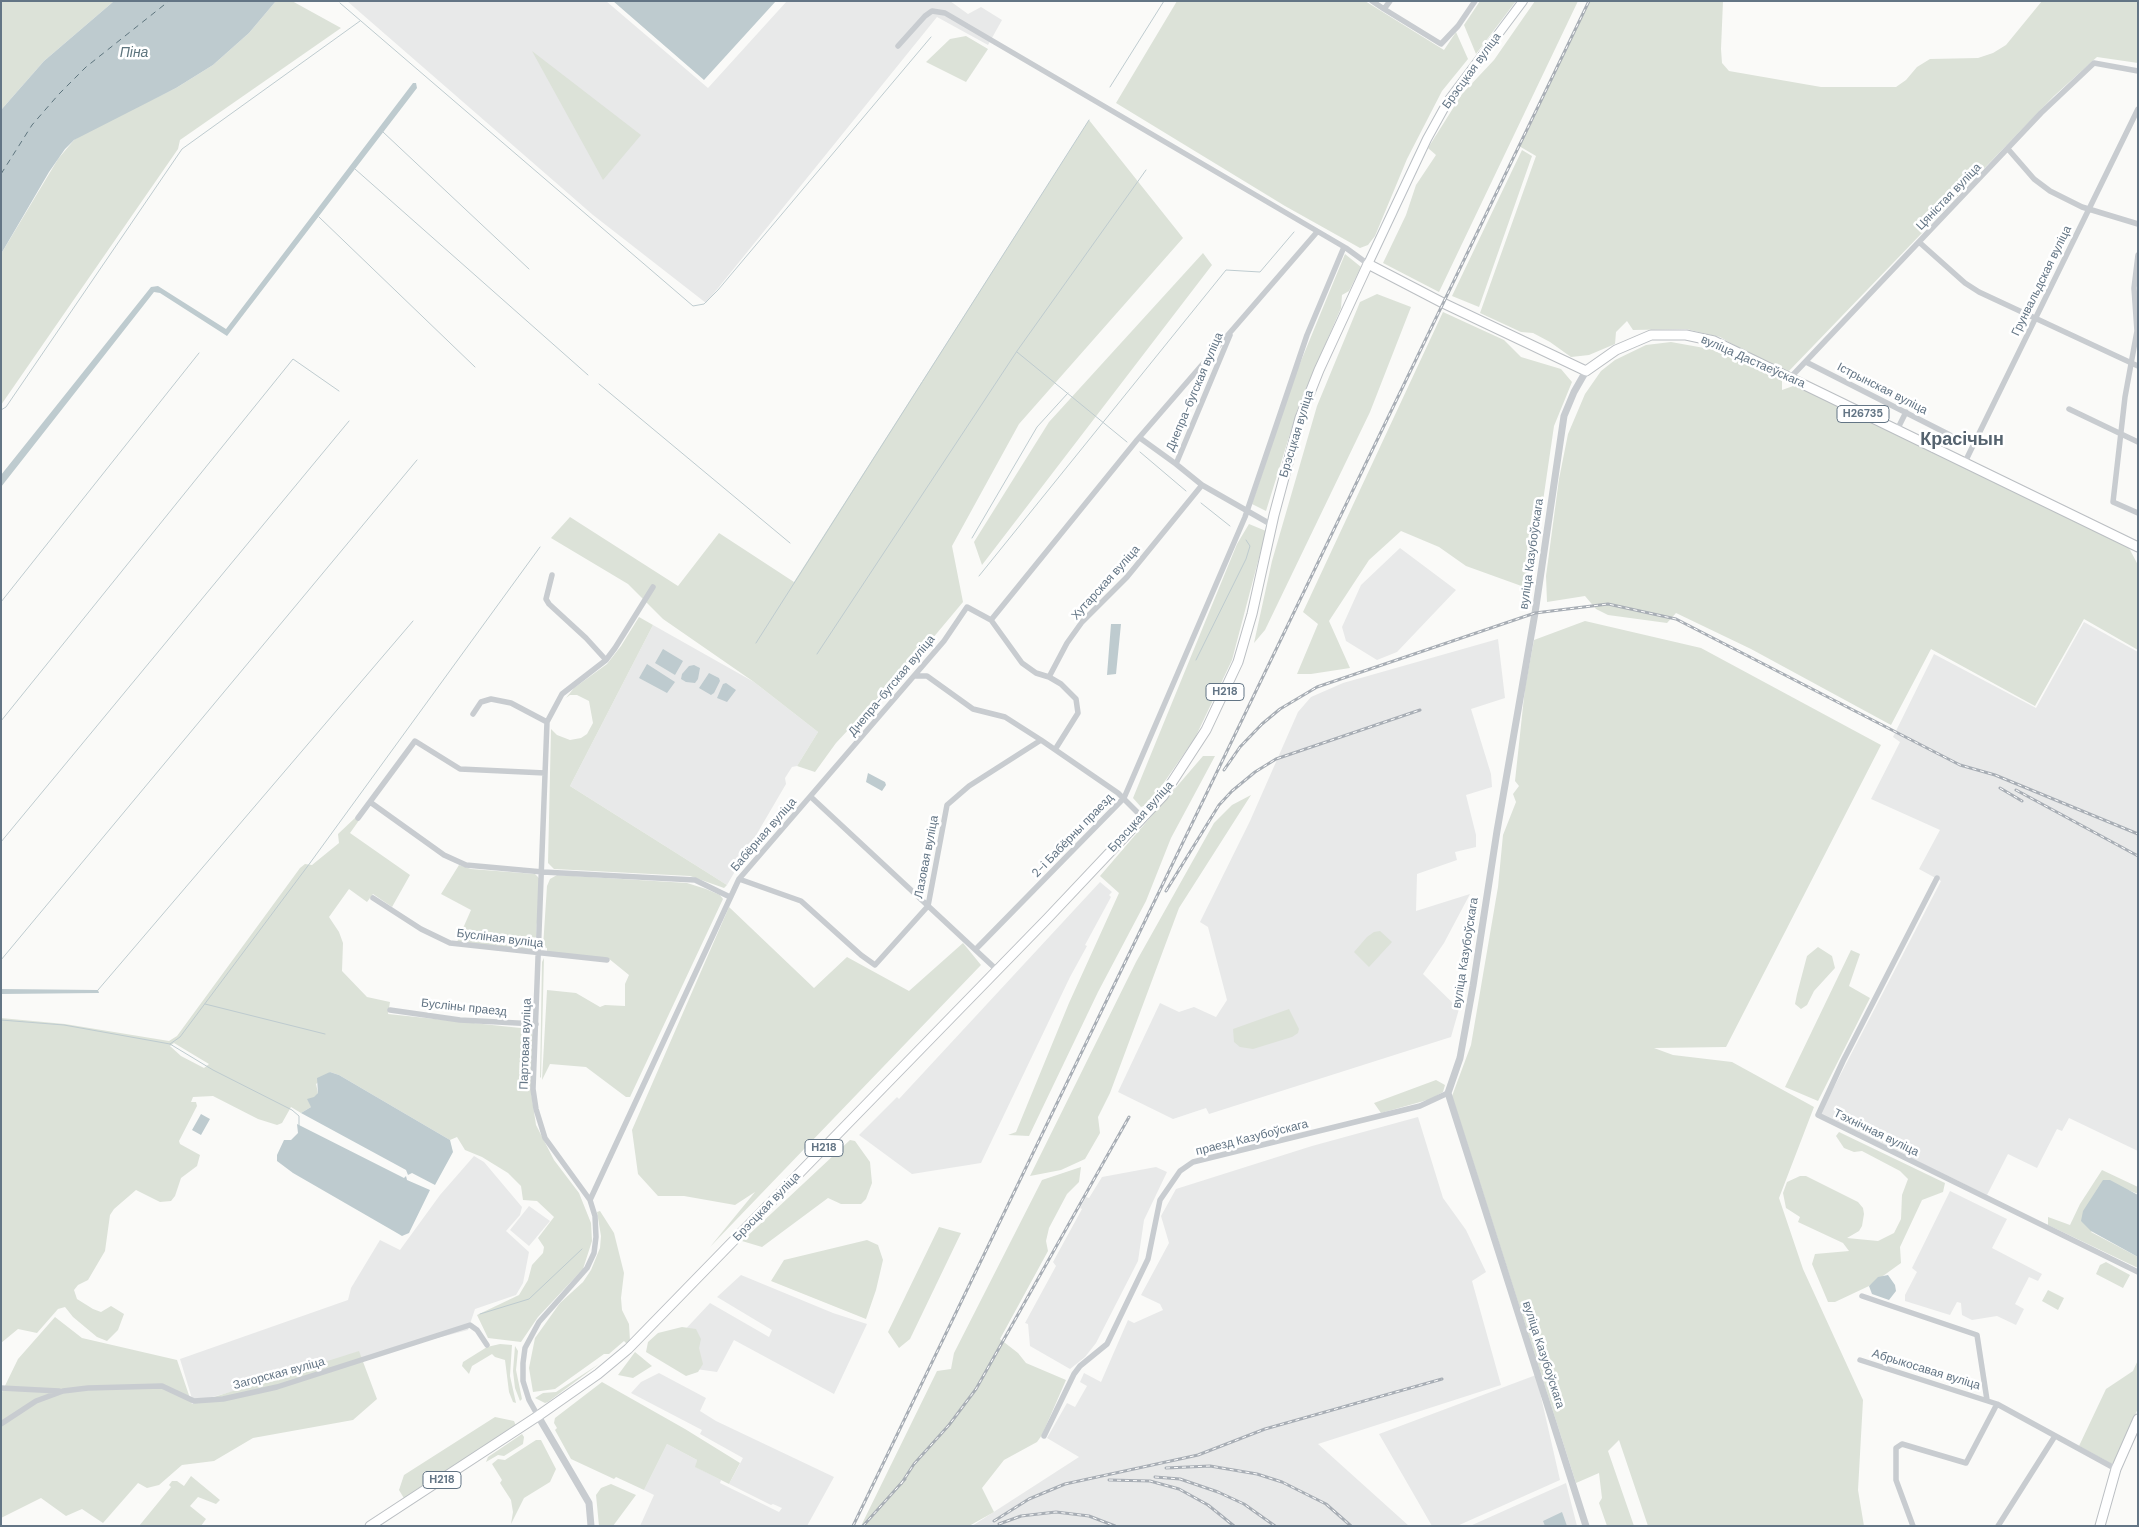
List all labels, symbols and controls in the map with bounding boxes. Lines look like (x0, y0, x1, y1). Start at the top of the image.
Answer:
street label: Брэсцкая вуліца (1440, 30, 1504, 112)
water label: Піна (120, 45, 148, 61)
street label: Цяністая вуліца (1913, 161, 1985, 233)
street label: Грунвальдская вуліца (2009, 223, 2075, 339)
street label: Днепра-бугская вуліца (1163, 331, 1227, 453)
street label: вуліца Дастаеўскага (1699, 332, 1807, 392)
street label: Істрынская вуліца (1834, 360, 1930, 418)
street label: Брэсцкая вуліца (1277, 389, 1317, 479)
road number: Н26735 (1837, 406, 1889, 422)
district label: Красічын (1920, 429, 2004, 451)
street label: вуліца Казубоўскага (1517, 498, 1547, 610)
street label: Хутарская вуліца (1069, 543, 1143, 623)
street label: Днепра-бугская вуліца (846, 633, 938, 739)
road number: Н218 (1206, 684, 1244, 700)
street label: Брэсцкая вуліца (1105, 779, 1177, 855)
street label: 2-і Бабёрны праезд (1029, 791, 1117, 881)
street label: Бабёрная вуліца (728, 795, 800, 875)
street label: Лазовая вуліца (912, 814, 942, 900)
street label: вуліца Казубоўскага (1450, 897, 1482, 1009)
street label: Бусліная вуліца (456, 927, 544, 951)
street label: Бусліны праезд (420, 996, 508, 1020)
street label: Партовая вуліца (517, 998, 535, 1090)
street label: Тэхнічная вуліца (1831, 1106, 1921, 1160)
street label: праезд Казубоўскага (1194, 1117, 1310, 1159)
road number: Н218 (805, 1140, 843, 1156)
street label: Брэсцкая вуліца (730, 1169, 804, 1245)
street label: вуліца Казубоўскага (1519, 1300, 1567, 1410)
street label: Абрыкосавая вуліца (1870, 1347, 1982, 1393)
street label: Загорская вуліца (232, 1355, 326, 1393)
road number: Н218 (423, 1472, 461, 1488)

